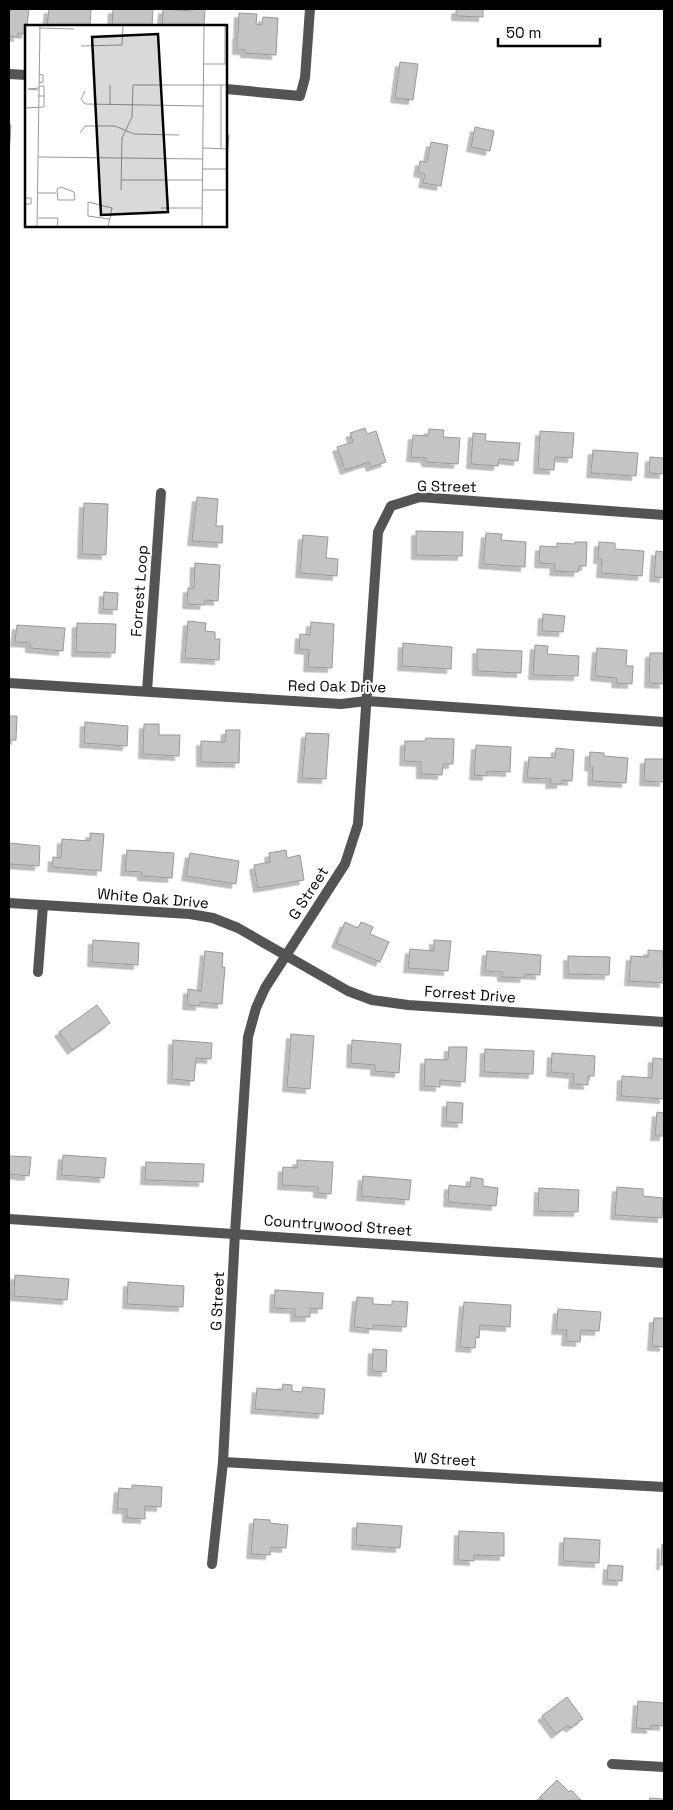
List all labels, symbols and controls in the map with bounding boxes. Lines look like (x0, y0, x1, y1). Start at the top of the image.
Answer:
scale bar (498, 15, 600, 47)
text: 50 m (506, 23, 541, 42)
inset map (25, 25, 228, 228)
street label: G Street (417, 476, 477, 496)
street label: Forrest Loop (126, 544, 152, 638)
street label: Red Oak Drive (288, 676, 386, 696)
street label: G Street (284, 863, 332, 923)
street label: White Oak Drive (96, 884, 210, 912)
street label: Forrest Drive (424, 981, 516, 1007)
street label: Countrywood Street (263, 1210, 413, 1240)
street label: G Street (206, 1271, 228, 1331)
street label: W Street (413, 1448, 477, 1470)

